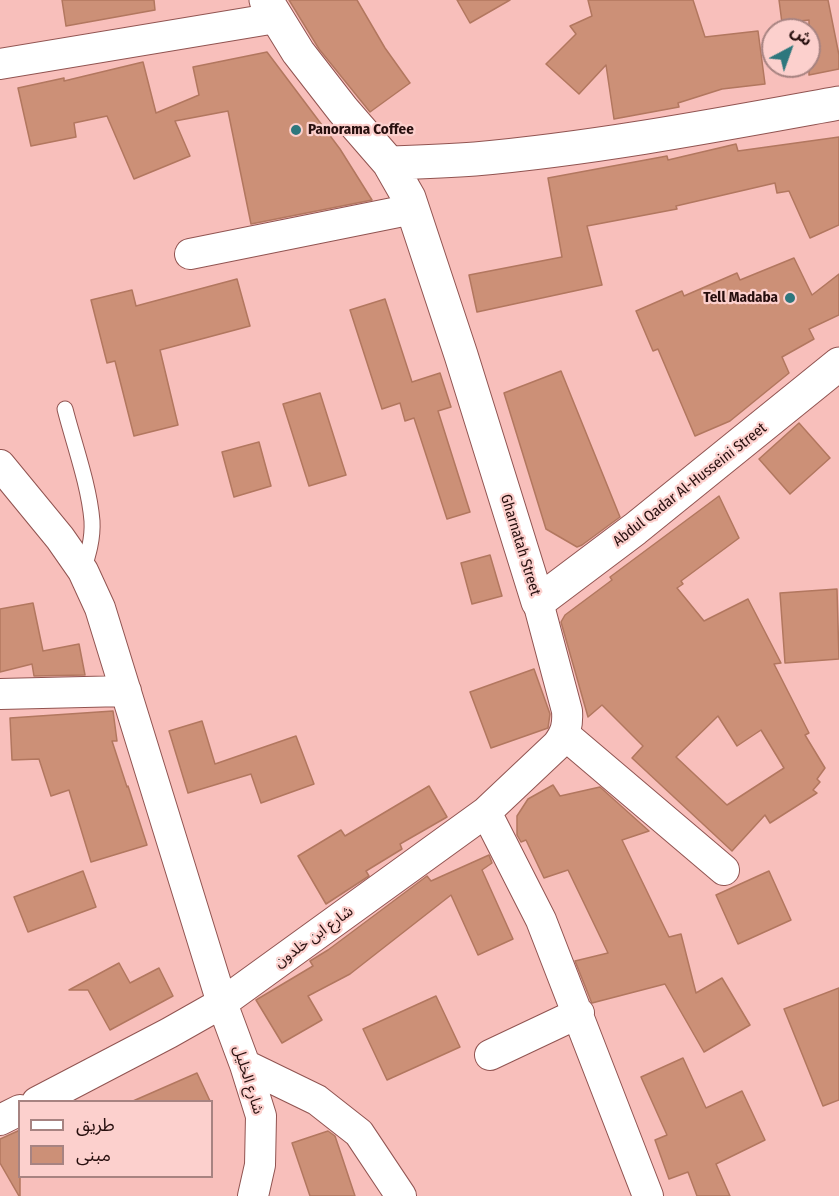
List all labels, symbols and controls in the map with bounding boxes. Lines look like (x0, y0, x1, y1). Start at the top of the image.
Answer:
north arrow (761, 18, 821, 78)
text: ش (787, 21, 816, 50)
place label: Panorama Coffee (308, 121, 414, 139)
marker: Panorama Coffee (289, 123, 303, 137)
place label: Tell Madaba (703, 289, 778, 307)
marker: Tell Madaba (783, 291, 797, 305)
street label: Abdul Qadar Al-Husseini Street (610, 419, 770, 551)
street label: Gharnatah Street (496, 492, 544, 598)
street label: شارع ابن خلدون (271, 902, 357, 972)
street label: شارع الخليل (229, 1044, 267, 1116)
legend (18, 1100, 213, 1178)
text: طريق (76, 1114, 115, 1136)
text: مبنى (76, 1144, 111, 1166)

